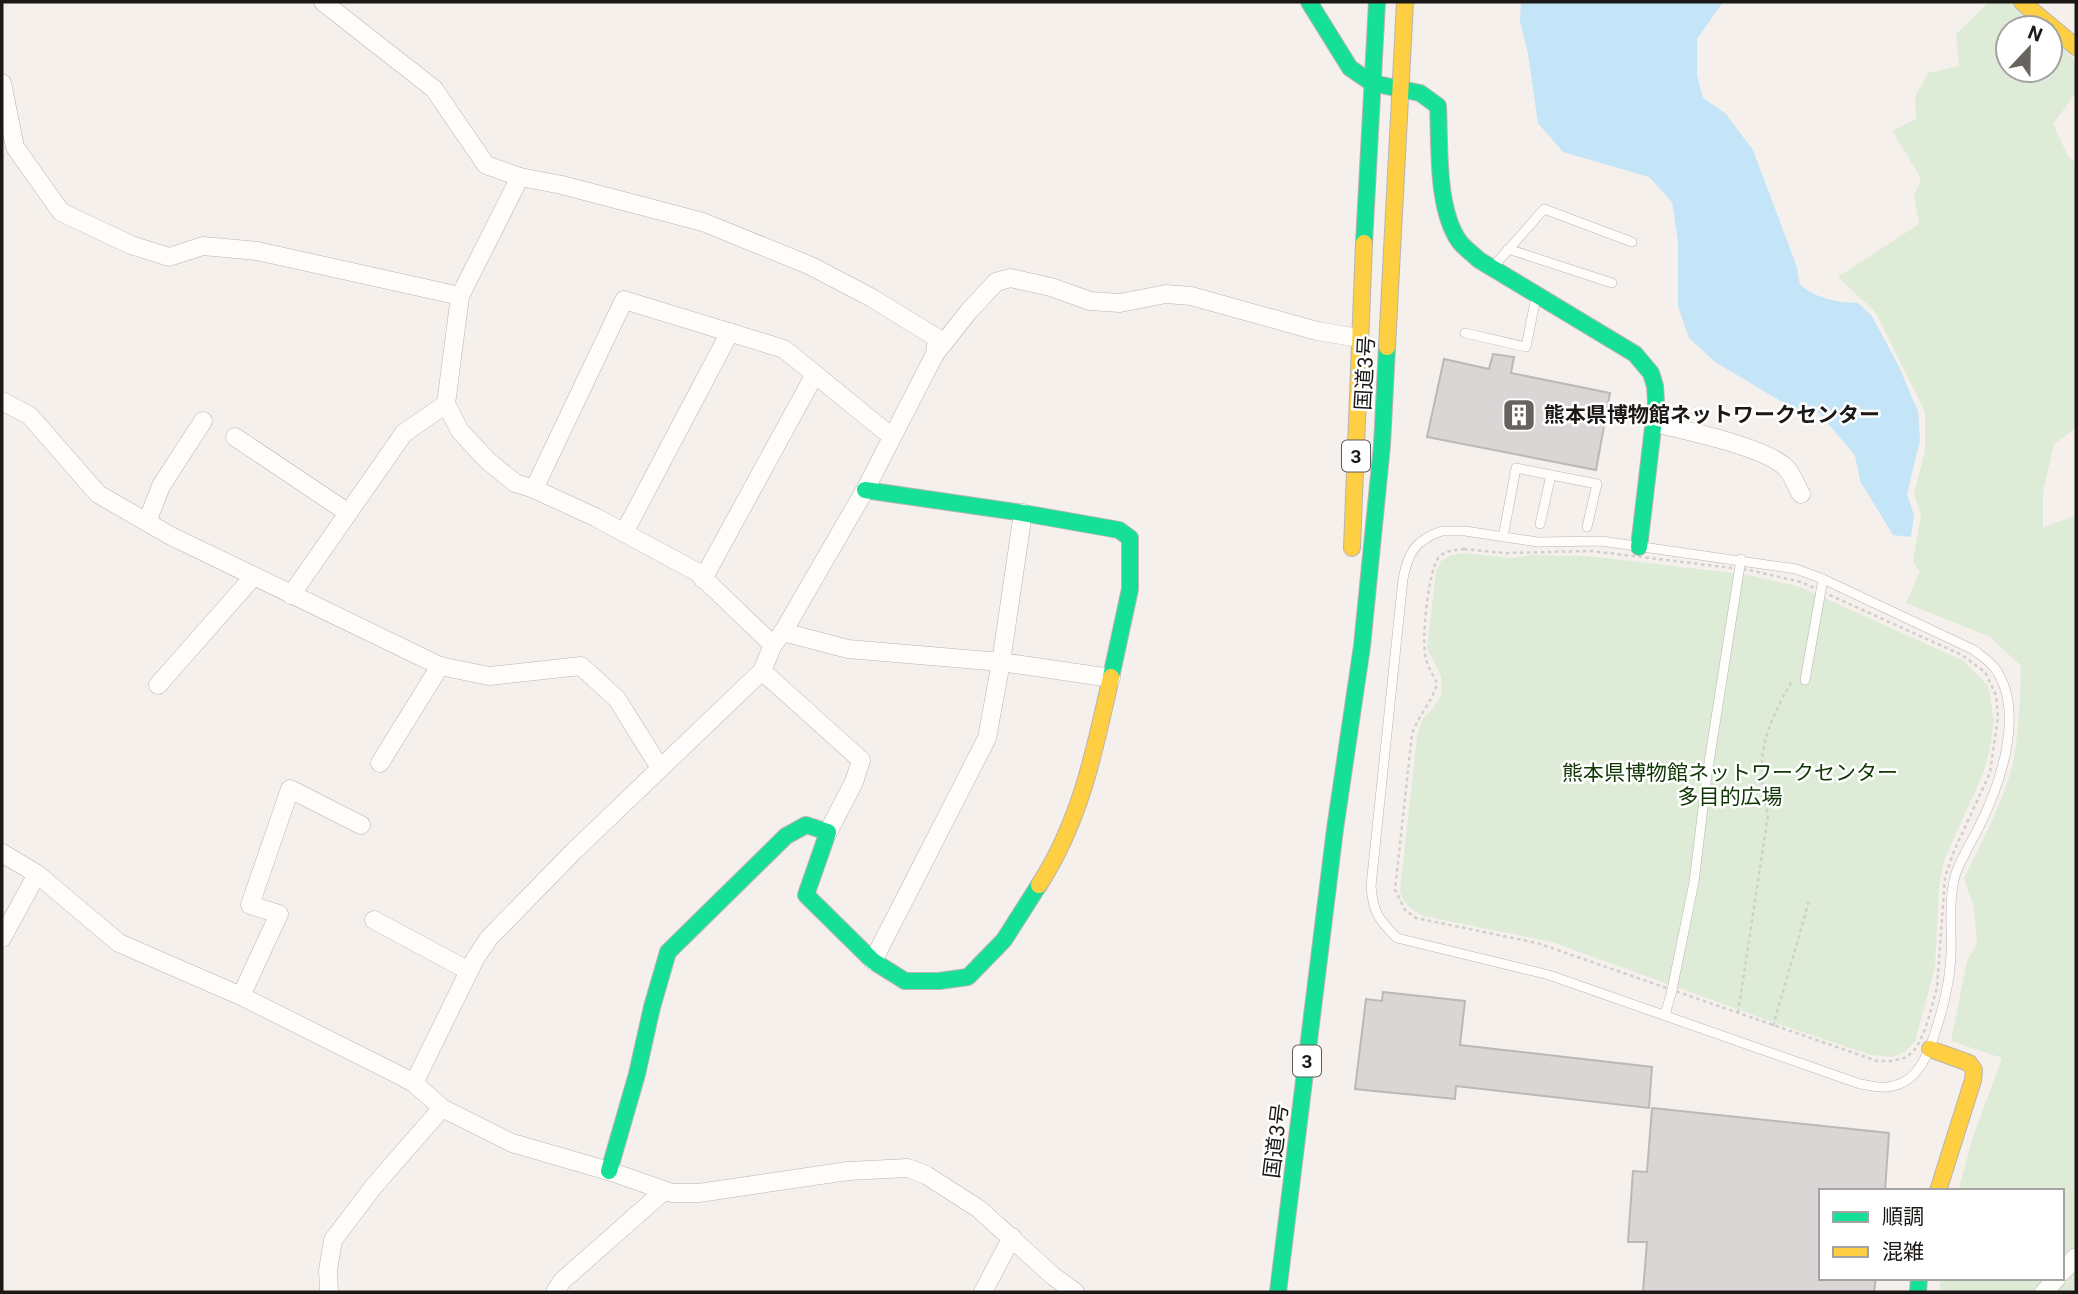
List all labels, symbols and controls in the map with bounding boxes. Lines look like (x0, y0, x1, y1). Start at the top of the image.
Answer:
north arrow (1994, 14, 2064, 84)
text: N (2025, 21, 2046, 47)
street label: 国道3号 (1351, 335, 1379, 411)
building icon: 熊本県博物館ネットワークセンター (1500, 396, 1538, 434)
place label: 熊本県博物館ネットワークセンター (1544, 403, 1880, 427)
road number: 3 (1342, 440, 1370, 471)
park label: 熊本県博物館ネットワークセンター 多目的広場 (1562, 761, 1898, 809)
road number: 3 (1293, 1046, 1321, 1077)
street label: 国道3号 (1260, 1102, 1292, 1180)
legend (1819, 1189, 2064, 1280)
text: 順調 (1882, 1205, 1924, 1229)
text: 混雑 (1882, 1240, 1924, 1264)

